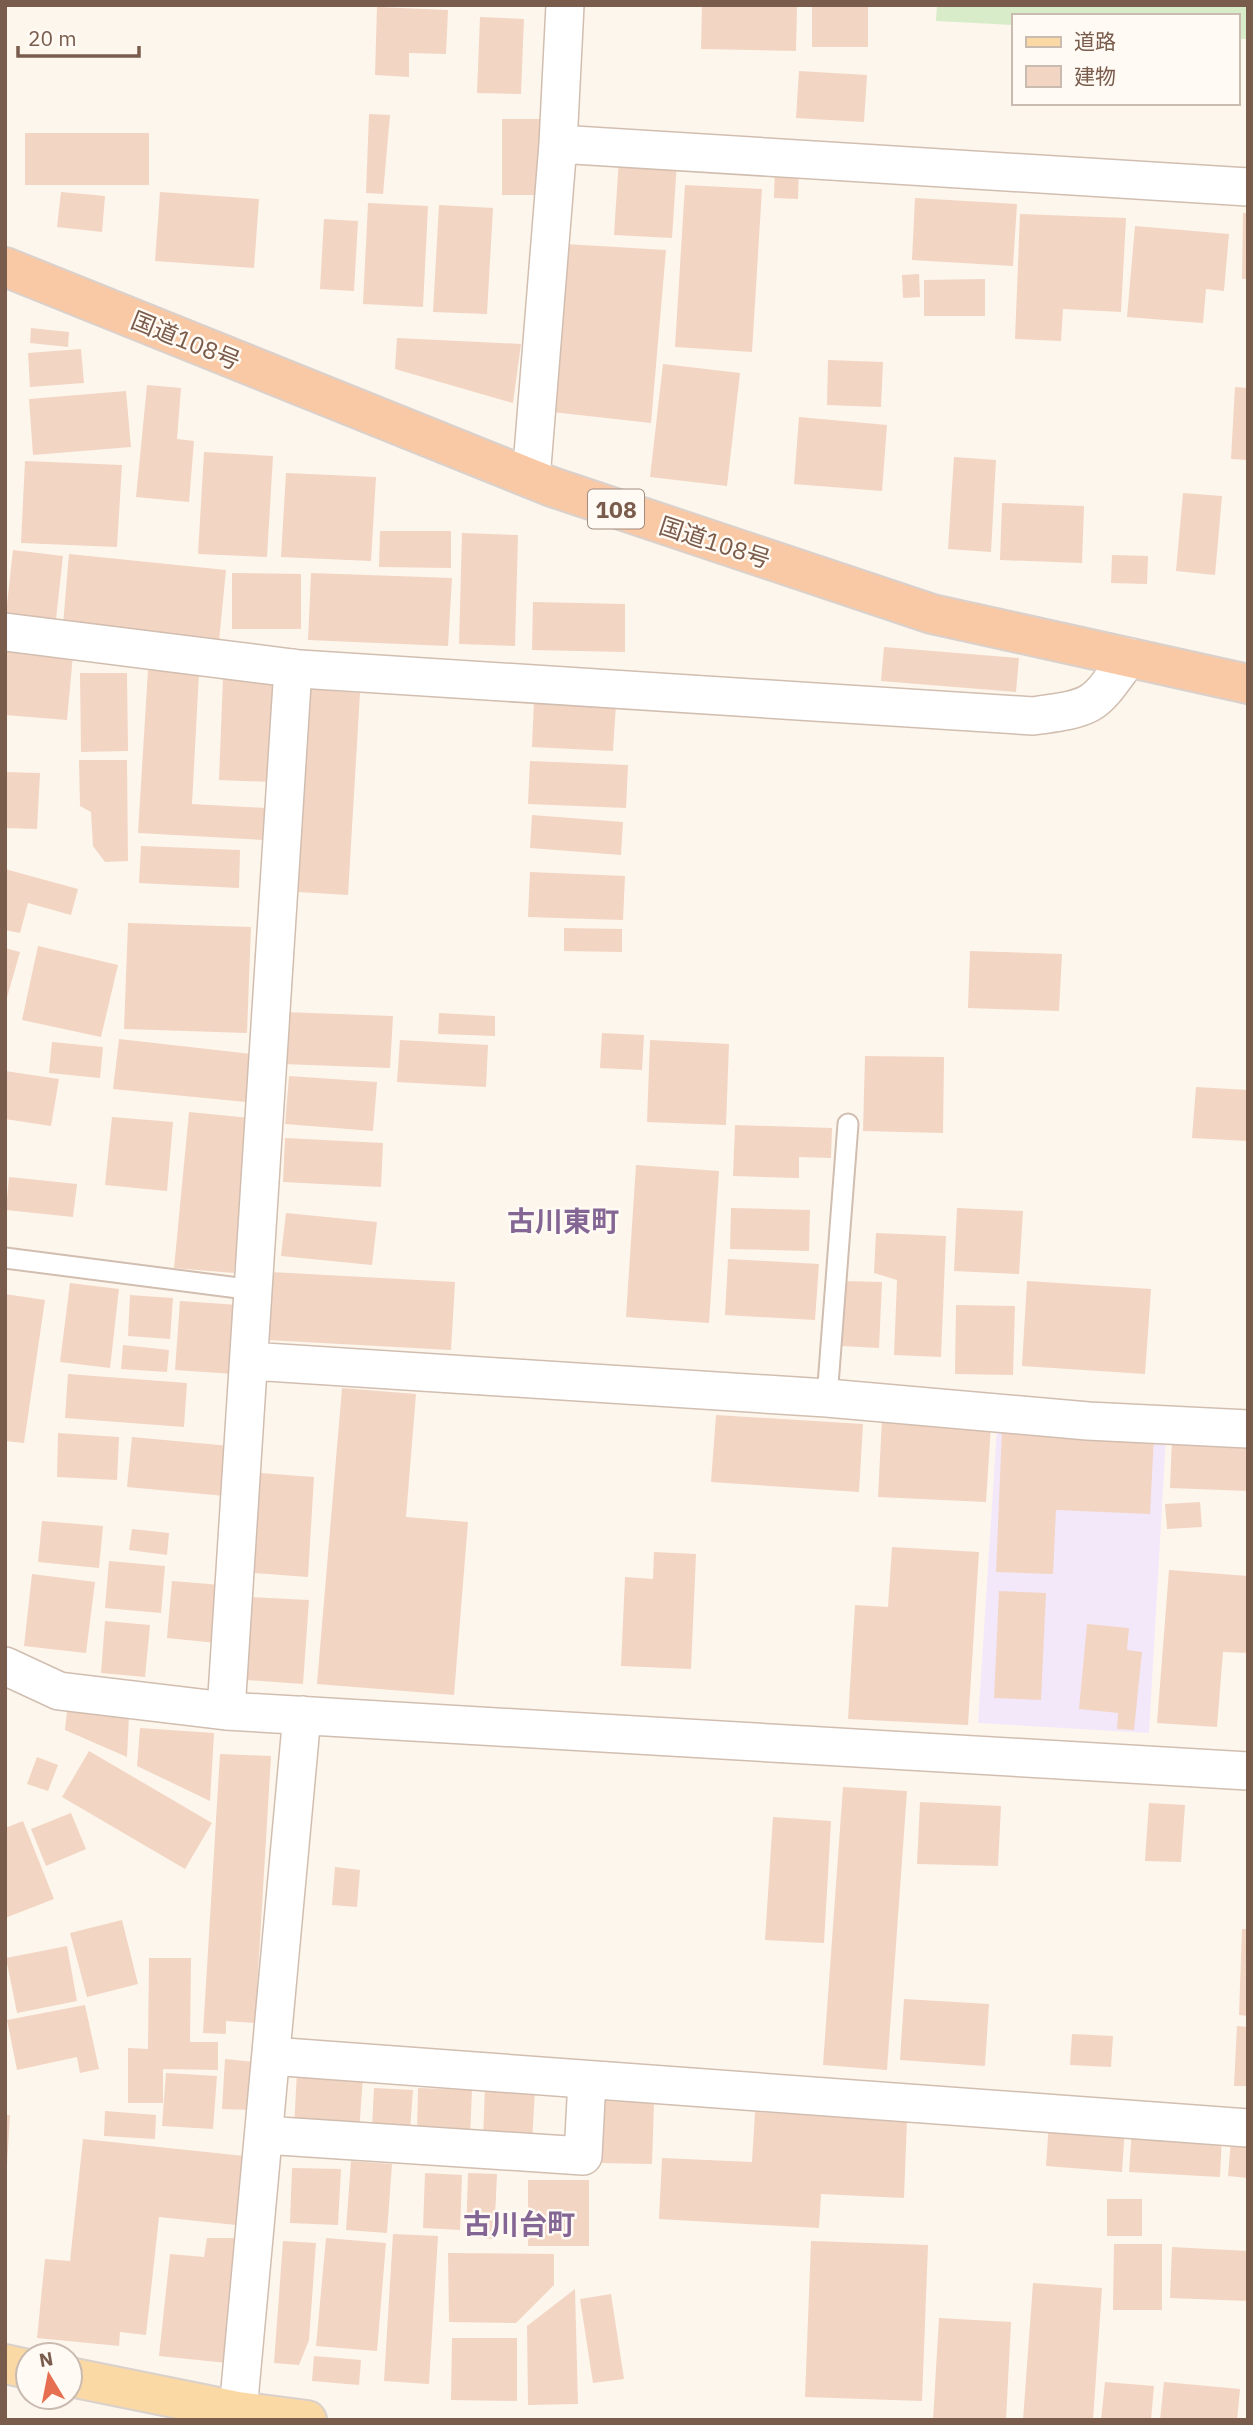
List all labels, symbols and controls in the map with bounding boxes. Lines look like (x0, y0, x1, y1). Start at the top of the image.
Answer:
scale bar (18, 14, 138, 58)
legend (1012, 14, 1239, 105)
text: 20 m (28, 24, 77, 52)
text: 道路 (1074, 27, 1116, 55)
text: 建物 (1074, 62, 1116, 90)
street label: 国道108号 (127, 304, 245, 376)
road number: 108 (588, 489, 644, 528)
street label: 国道108号 (655, 509, 775, 575)
district label: 古川東町 (507, 1202, 619, 1239)
district label: 古川台町 (463, 2205, 575, 2242)
north arrow (14, 2341, 84, 2411)
text: N (37, 2346, 55, 2372)

